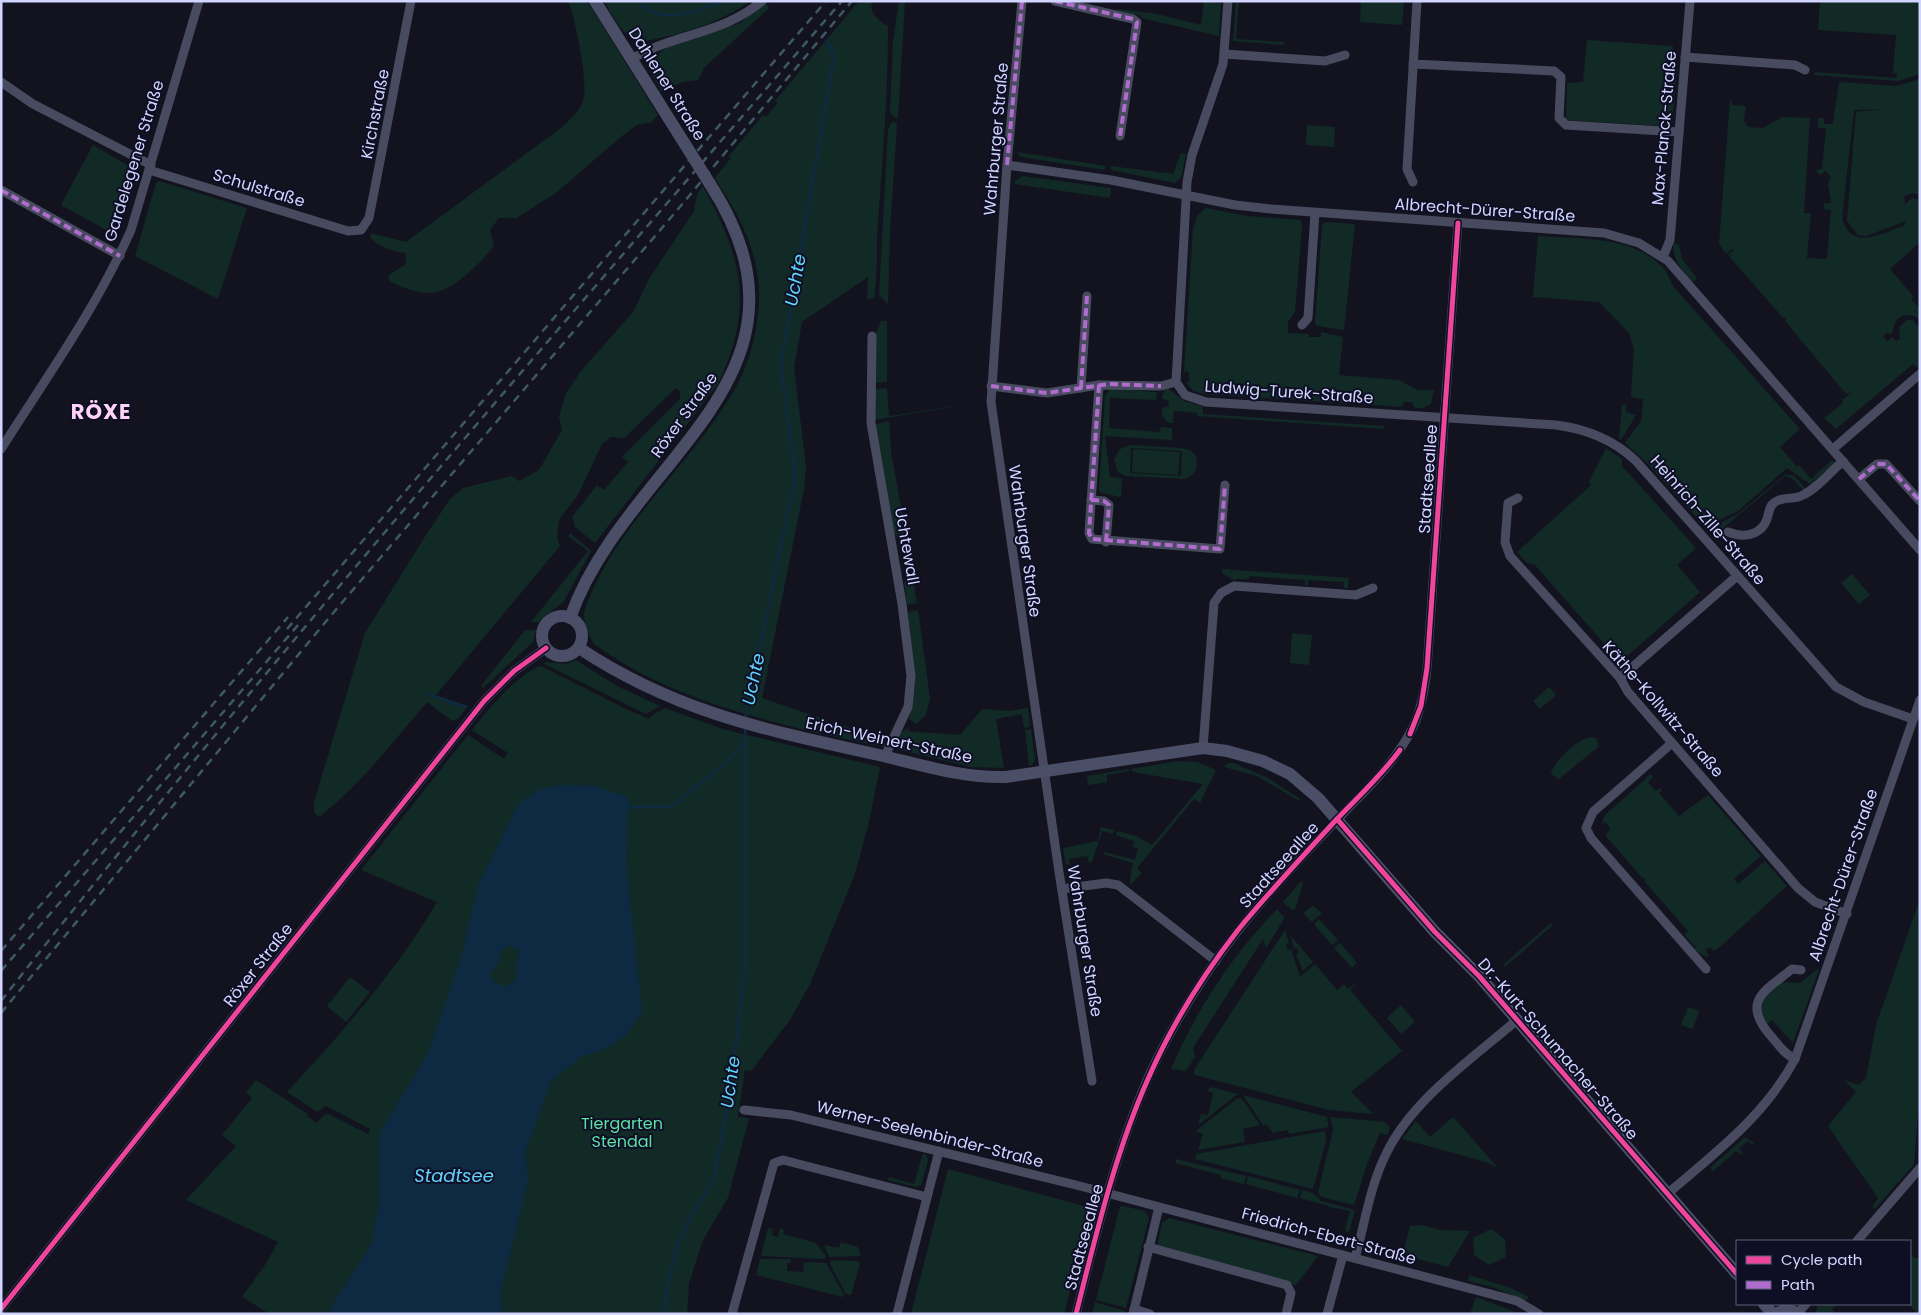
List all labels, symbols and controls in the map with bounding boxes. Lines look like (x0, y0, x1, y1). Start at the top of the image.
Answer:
street label: Dahlener Straße (623, 23, 711, 145)
street label: Max-Planck-Straße (1646, 50, 1682, 206)
street label: Wahrburger Straße (978, 61, 1014, 216)
street label: Kirchstraße (355, 67, 395, 161)
street label: Gardelegener Straße (98, 77, 170, 245)
street label: Schulstraße (210, 163, 308, 213)
street label: Albrecht-Dürer-Straße (1394, 192, 1576, 228)
water label: Uchte (778, 252, 812, 308)
street label: Röxer Straße (645, 367, 723, 462)
street label: Ludwig-Turek-Straße (1204, 375, 1374, 409)
district label: RÖXE (71, 397, 131, 426)
street label: Stadtseeallee (1413, 424, 1443, 534)
street label: Heinrich-Zille-Straße (1645, 450, 1771, 590)
street label: Wahrburger Straße (1003, 463, 1047, 619)
street label: Uchtewall (889, 505, 925, 587)
street label: Käthe-Kollwitz-Straße (1597, 636, 1729, 783)
water label: Uchte (735, 651, 771, 707)
street label: Erich-Weinert-Straße (803, 711, 975, 769)
street label: Albrecht-Dürer-Straße (1803, 786, 1883, 964)
street label: Stadtseeallee (1234, 817, 1324, 913)
street label: Wahrburger Straße (1062, 863, 1108, 1019)
street label: Röxer Straße (218, 918, 298, 1012)
street label: Dr.-Kurt-Schumacher-Straße (1472, 953, 1644, 1145)
water label: Uchte (714, 1054, 746, 1110)
street label: Werner-Seelenbinder-Straße (814, 1095, 1046, 1173)
park label: Tiergarten Stendal (581, 1112, 663, 1153)
water label: Stadtsee (414, 1163, 494, 1188)
street label: Stadtseeallee (1059, 1181, 1109, 1293)
street label: Friedrich-Ebert-Straße (1239, 1202, 1419, 1270)
legend (1736, 1240, 1911, 1305)
text: Cycle path (1781, 1249, 1862, 1270)
text: Path (1781, 1274, 1815, 1295)

